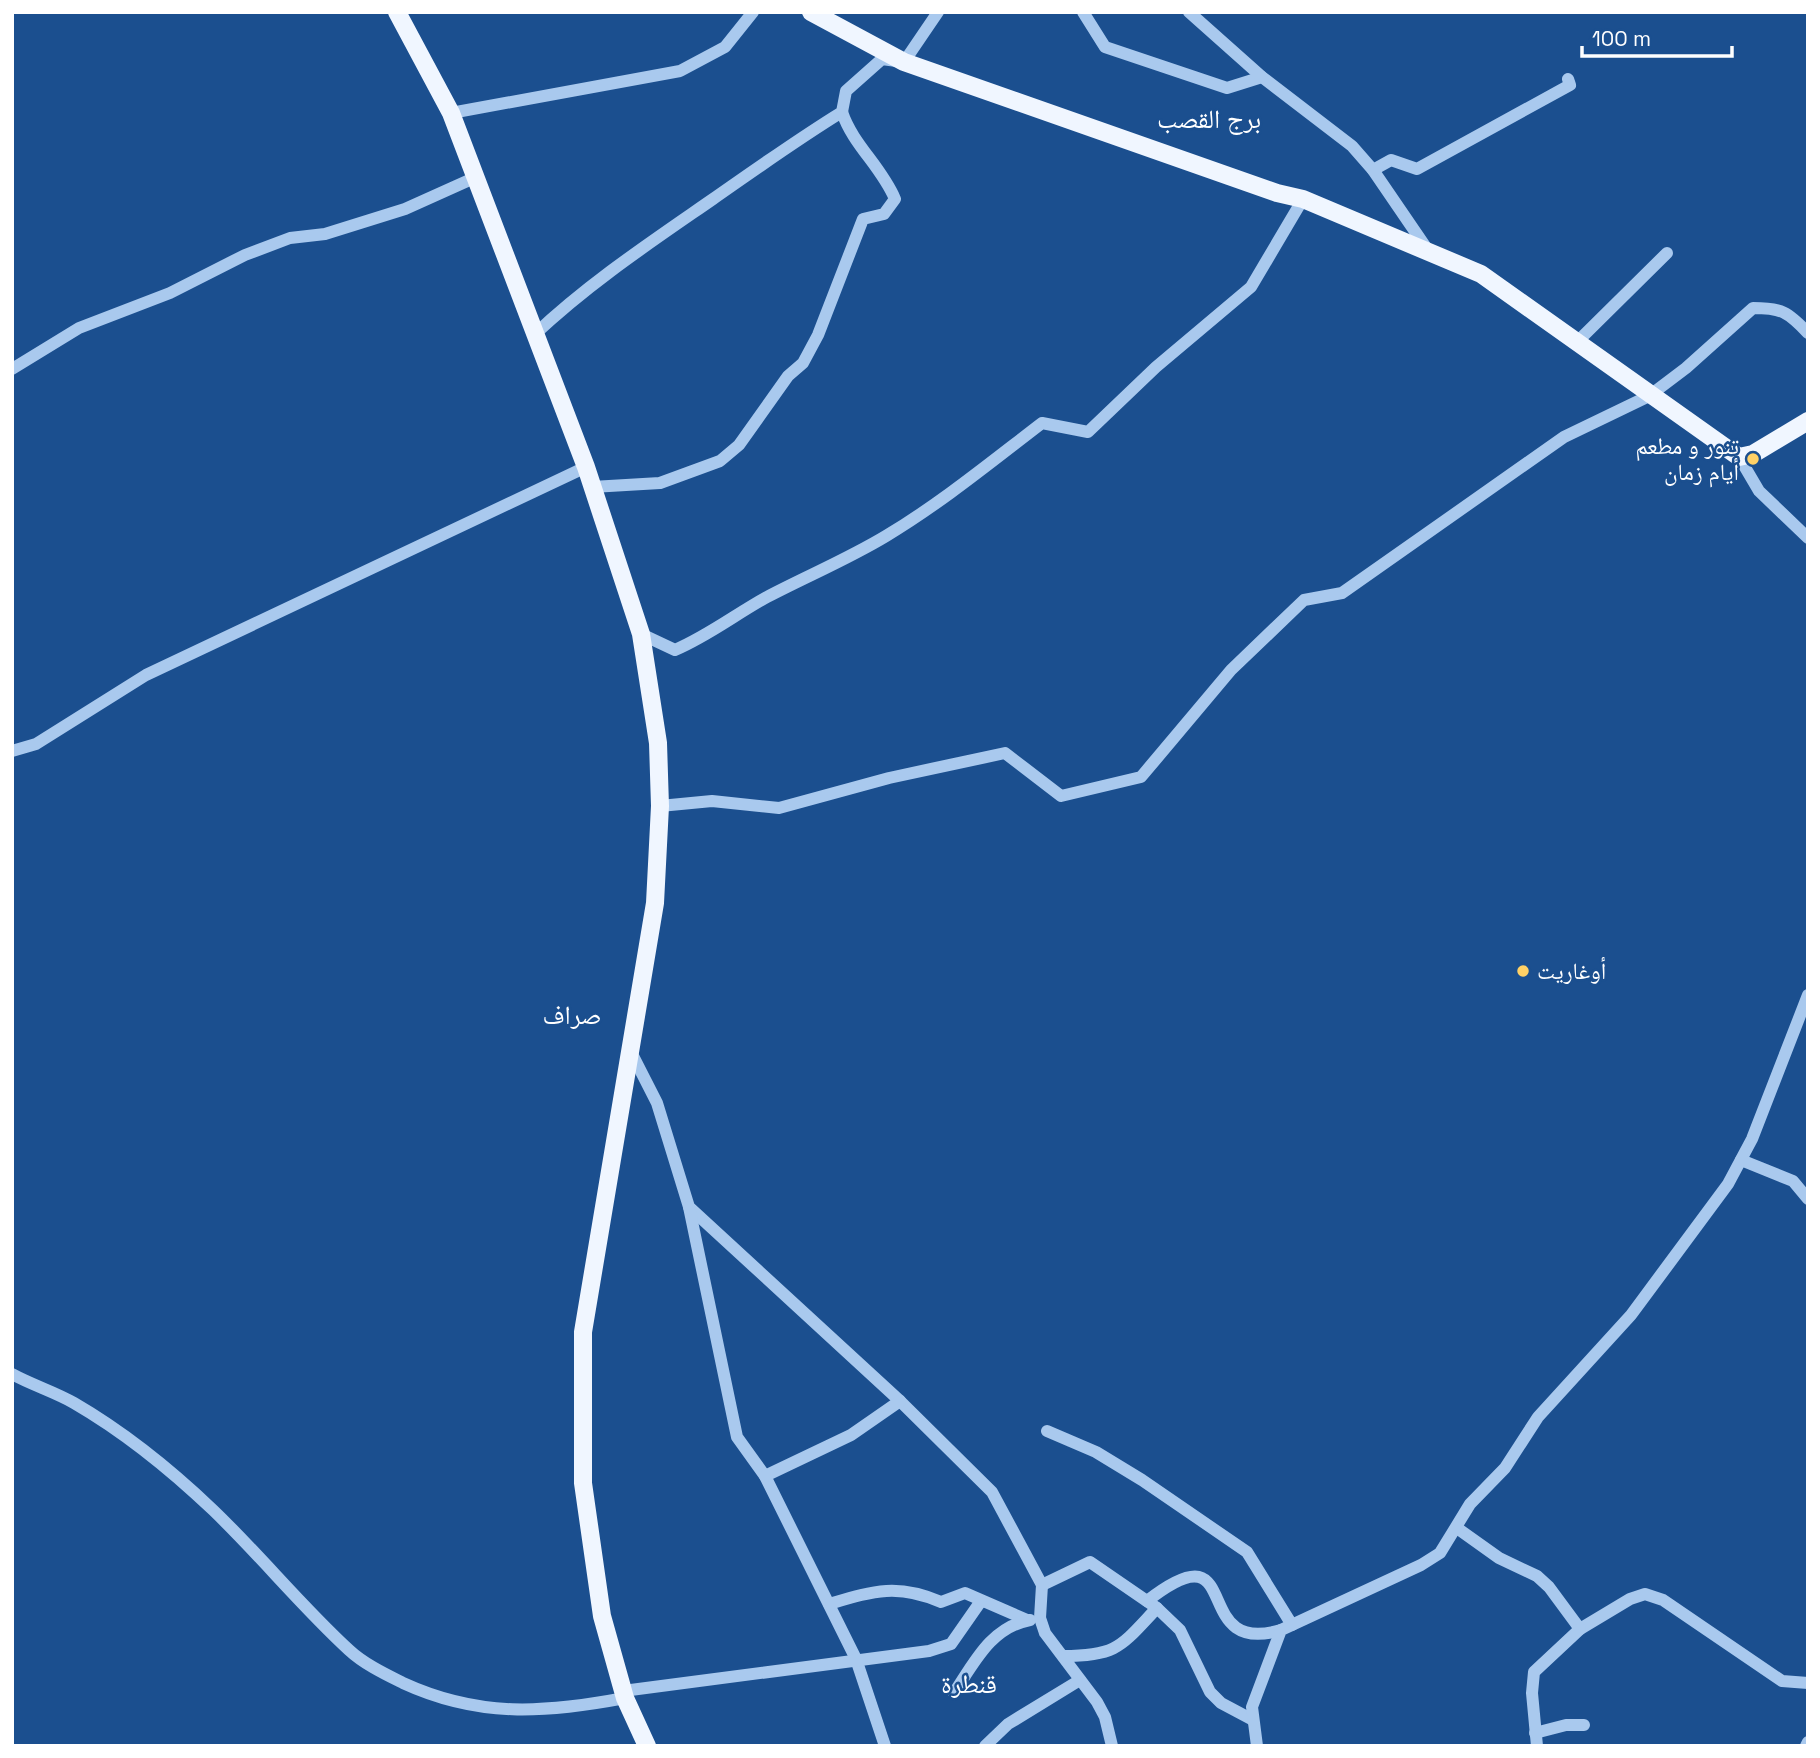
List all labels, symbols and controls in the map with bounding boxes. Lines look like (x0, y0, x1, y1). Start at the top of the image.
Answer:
scale bar (1582, 14, 1732, 58)
text: 100 m (1592, 25, 1651, 52)
district label: برج القصب (1157, 102, 1261, 136)
place label: تنور و مطعم أيام زمان (1636, 431, 1739, 488)
marker: تنور و مطعم أيام زمان (1745, 451, 1761, 467)
place label: أوغاريت (1537, 956, 1606, 986)
marker: أوغاريت (1515, 963, 1531, 979)
district label: صراف (542, 998, 602, 1032)
district label: قنطرة (941, 1667, 997, 1701)

